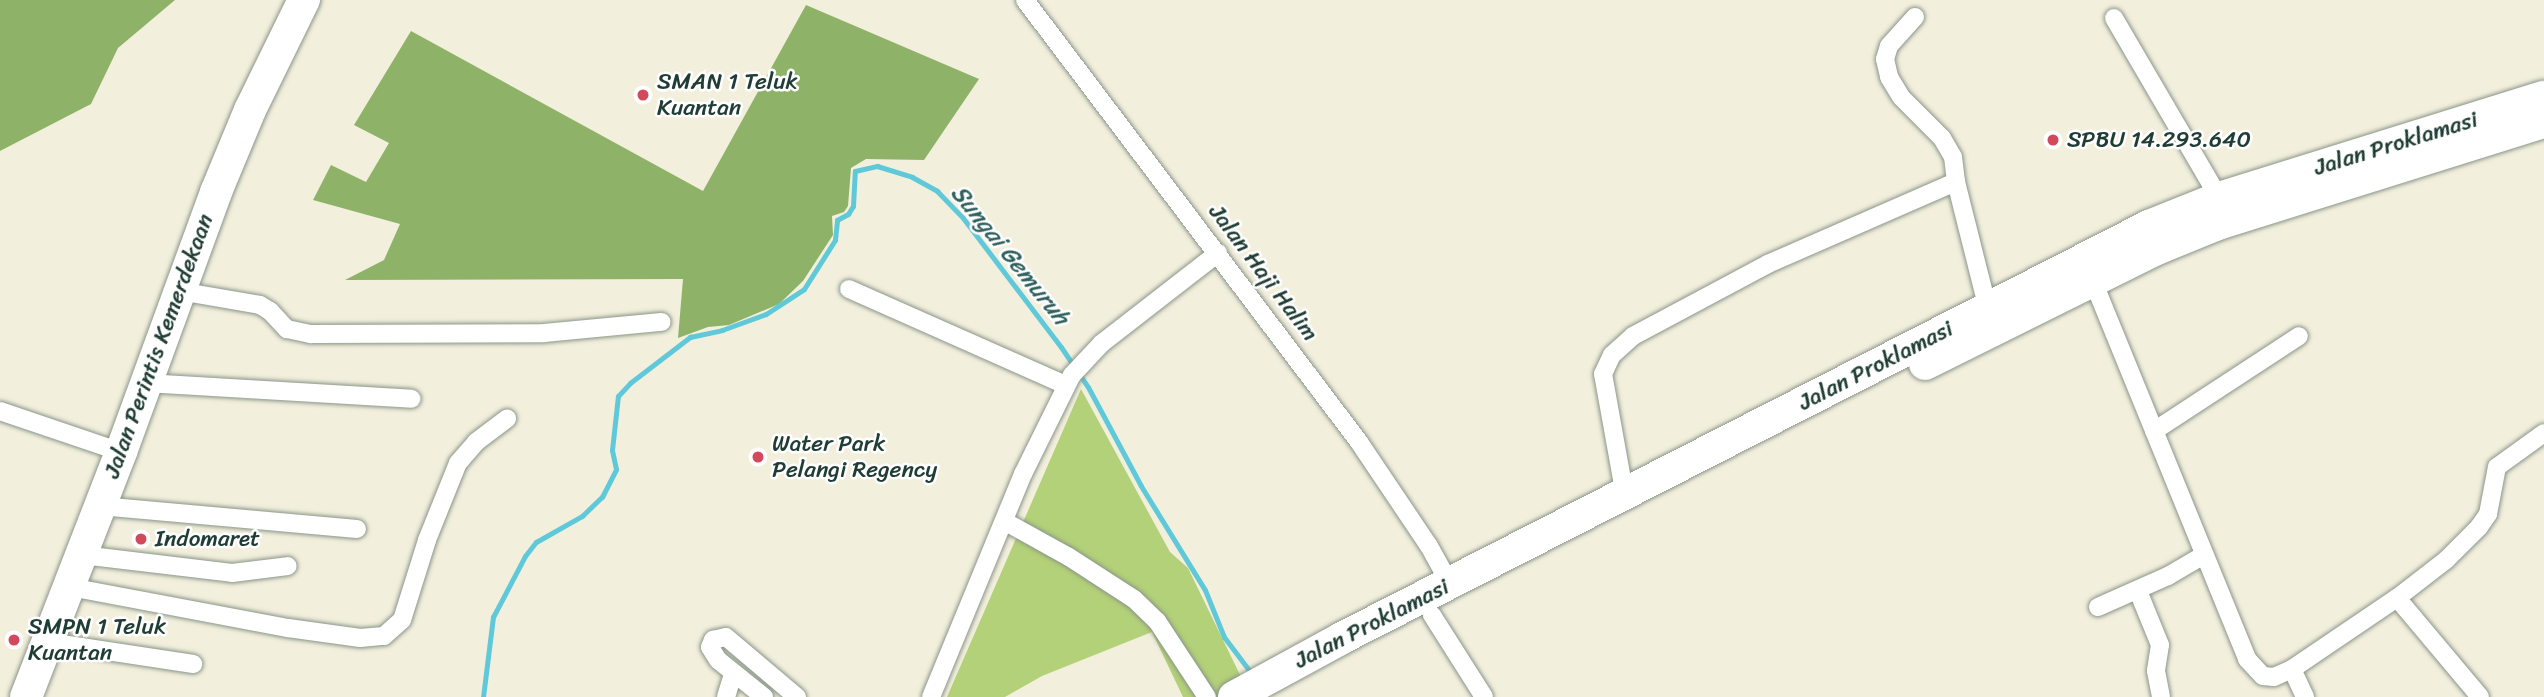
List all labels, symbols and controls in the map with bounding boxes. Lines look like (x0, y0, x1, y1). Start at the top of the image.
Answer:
place label: SMAN 1 Teluk Kuantan (657, 68, 798, 122)
marker: SMAN 1 Teluk Kuantan (635, 87, 651, 103)
street label: Jalan Proklamasi (2311, 106, 2481, 182)
place label: SPBU 14.293.640 (2067, 126, 2251, 154)
marker: SPBU 14.293.640 (2045, 132, 2061, 148)
water label: Sungai Gemuruh (945, 179, 1075, 331)
street label: Jalan Haji Halim (1202, 199, 1324, 347)
street label: Jalan Perintis Kemerdekaan (98, 209, 220, 483)
street label: Jalan Proklamasi (1794, 315, 1958, 417)
place label: Water Park Pelangi Regency (772, 430, 937, 484)
marker: Water Park Pelangi Regency (750, 449, 766, 465)
place label: Indomaret (155, 525, 260, 553)
marker: Indomaret (133, 531, 149, 547)
street label: Jalan Proklamasi (1290, 573, 1454, 675)
place label: SMPN 1 Teluk Kuantan (28, 613, 167, 667)
marker: SMPN 1 Teluk Kuantan (6, 632, 22, 648)

